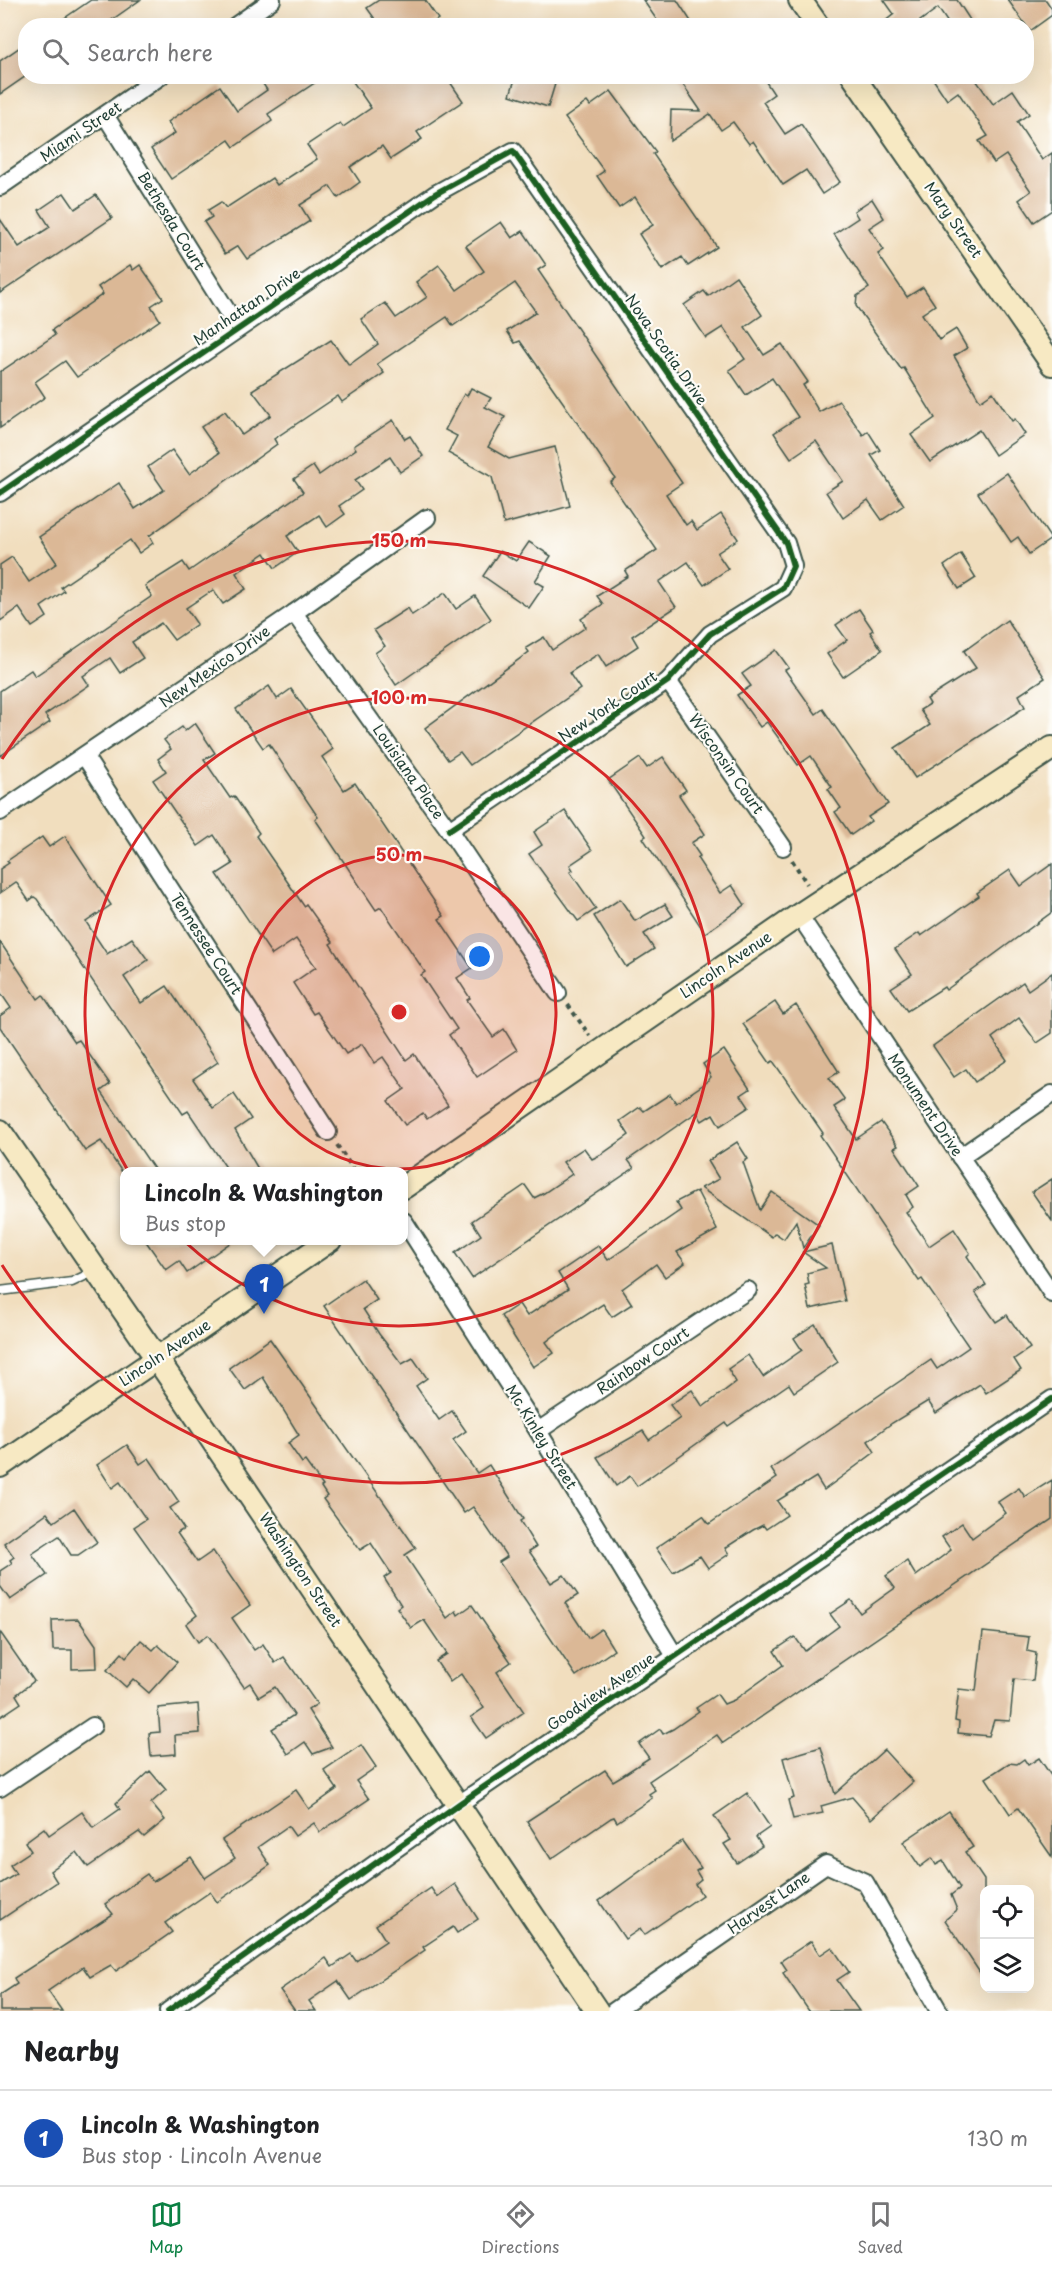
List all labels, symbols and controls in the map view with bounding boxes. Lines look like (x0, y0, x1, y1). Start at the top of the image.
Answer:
search box (18, 18, 1034, 84)
icon: search (39, 35, 72, 68)
text: Search here (87, 35, 213, 68)
street label: Miami Street (35, 95, 126, 167)
street label: Bethesda Court (133, 166, 212, 274)
street label: Mary Street (920, 176, 989, 262)
street label: Manhattan Drive (188, 261, 304, 350)
street label: Nova Scotia Drive (620, 289, 714, 409)
text: 150 m (372, 526, 426, 553)
street label: New Mexico Drive (154, 619, 274, 713)
street label: New York Court (553, 664, 661, 747)
text: 100 m (371, 683, 427, 710)
street label: Wisconsin Court (684, 708, 771, 818)
street label: Louisiana Place (368, 719, 451, 823)
text: 50 m (376, 840, 422, 867)
street label: Tennessee Court (166, 888, 249, 999)
street label: Lincoln Avenue (675, 924, 776, 1003)
your location (465, 942, 494, 971)
centre of rings (389, 1002, 409, 1022)
street label: Monument Drive (883, 1048, 969, 1160)
popup (120, 1167, 408, 1245)
text: Lincoln & Washington (145, 1175, 383, 1208)
text: Bus stop (145, 1208, 226, 1238)
pin: 1 (244, 1264, 284, 1314)
street label: Lincoln Avenue (114, 1312, 215, 1391)
street label: Rainbow Court (591, 1320, 693, 1399)
street label: Mc Kinley Street (501, 1379, 584, 1493)
street label: Washington Street (254, 1507, 348, 1631)
street label: Goodview Avenue (542, 1646, 659, 1735)
street label: Harvest Lane (722, 1865, 814, 1939)
map controls (980, 1885, 1034, 1993)
button: locate (980, 1885, 1034, 1939)
button: layers (980, 1939, 1034, 1993)
text: Nearby (24, 2031, 119, 2070)
text: Lincoln & Washington (81, 2107, 320, 2140)
text: 1 (39, 2123, 48, 2153)
text: 130 m (968, 2123, 1028, 2153)
text: Bus stop · Lincoln Avenue (81, 2140, 322, 2170)
tab: Map (149, 2198, 183, 2258)
tab: Directions (481, 2198, 559, 2258)
tab: Saved (857, 2198, 903, 2258)

